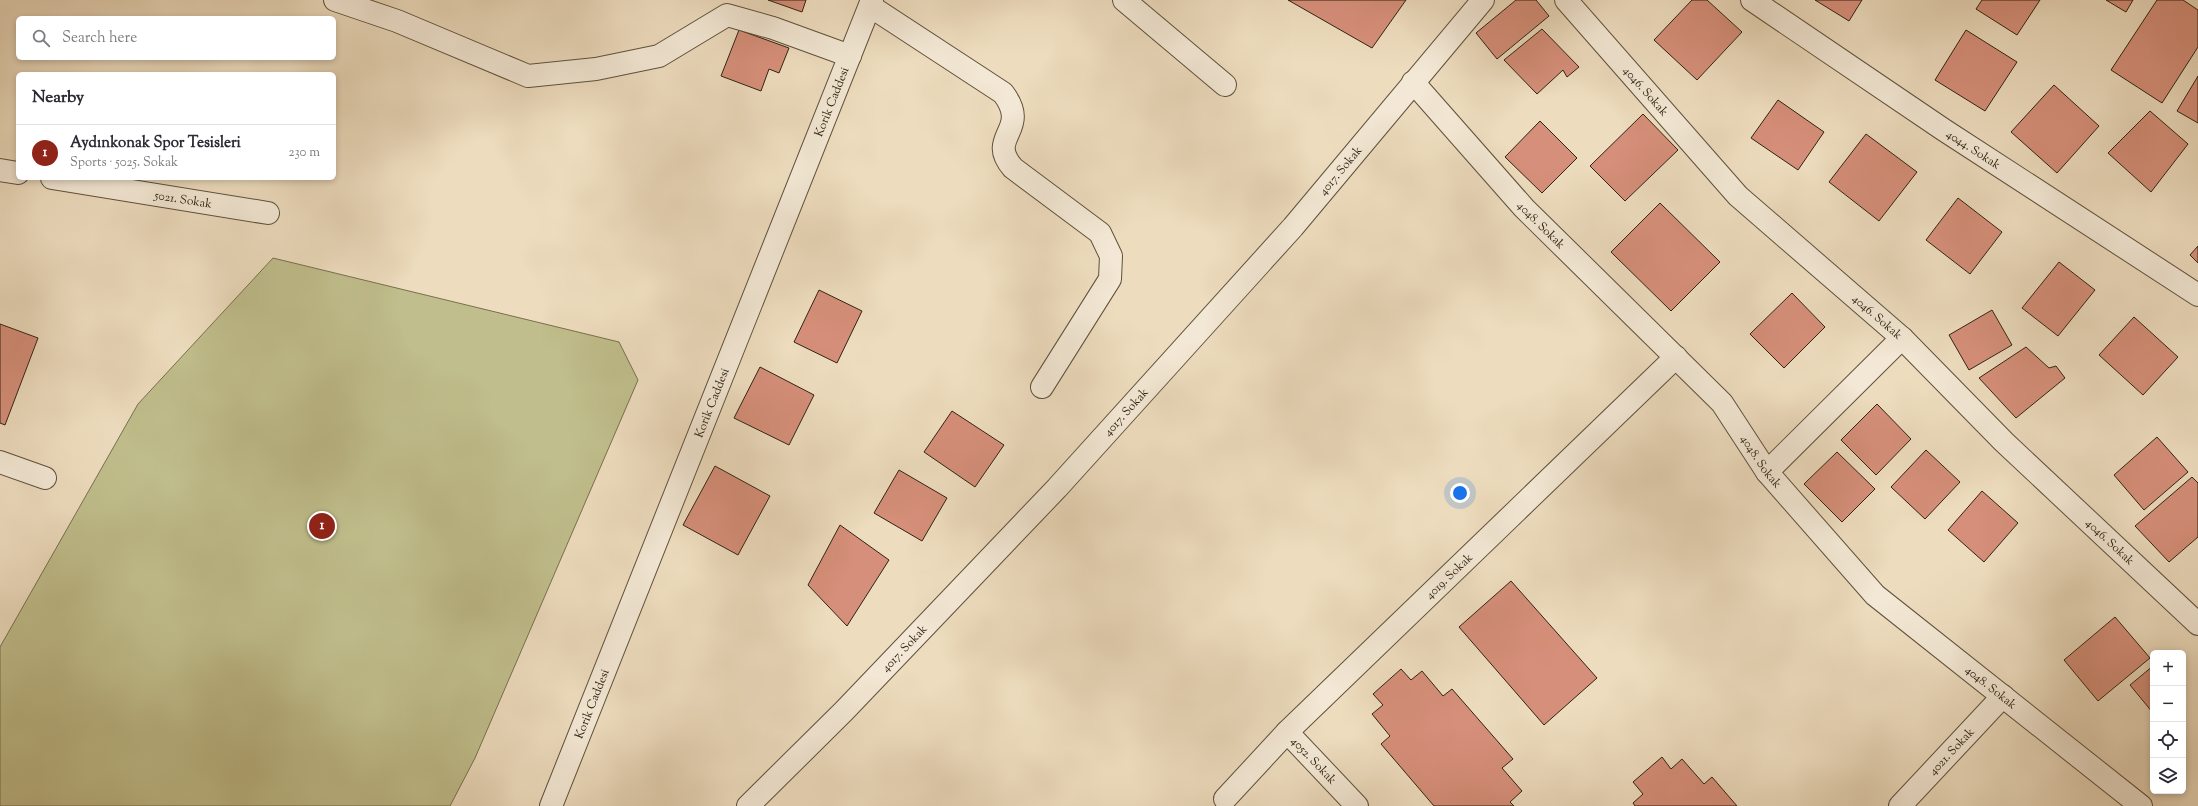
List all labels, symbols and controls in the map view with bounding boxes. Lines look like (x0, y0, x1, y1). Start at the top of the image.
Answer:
search box (16, 16, 336, 60)
icon: search (30, 27, 52, 49)
text: Search here (62, 28, 137, 49)
street label: 4046. Sokak (1618, 63, 1672, 121)
street label: Korik Caddesi (810, 64, 855, 140)
text: Nearby (32, 86, 84, 110)
street label: 4044. Sokak (1942, 126, 2004, 175)
text: Aydınkonak Spor Tesisleri (70, 133, 241, 154)
street label: 4017. Sokak (1315, 142, 1367, 200)
text: 1 (43, 144, 47, 162)
text: 230 m (288, 144, 320, 162)
text: Sports · 5025. Sokak (70, 154, 178, 172)
street label: 5021. Sokak (152, 187, 214, 214)
street label: 4048. Sokak (1512, 198, 1569, 254)
street label: 4046. Sokak (1848, 290, 1906, 345)
street label: Korik Caddesi (691, 365, 735, 441)
street label: 4017. Sokak (1100, 384, 1154, 441)
street label: 4048. Sokak (1735, 432, 1786, 493)
your location (1450, 483, 1470, 503)
pin: 1 (309, 511, 335, 541)
street label: 4046. Sokak (2081, 515, 2138, 570)
street label: 4019. Sokak (1422, 549, 1478, 604)
street label: 4017. Sokak (878, 621, 932, 677)
map controls (2150, 650, 2186, 794)
button: + (2150, 650, 2186, 686)
street label: 4048. Sokak (1961, 662, 2020, 714)
street label: Korik Caddesi (571, 666, 615, 742)
button: − (2150, 686, 2186, 722)
button: locate (2150, 722, 2186, 758)
street label: 4021. Sokak (1925, 724, 1979, 780)
street label: 4052. Sokak (1286, 733, 1341, 789)
button: layers (2150, 758, 2186, 794)

